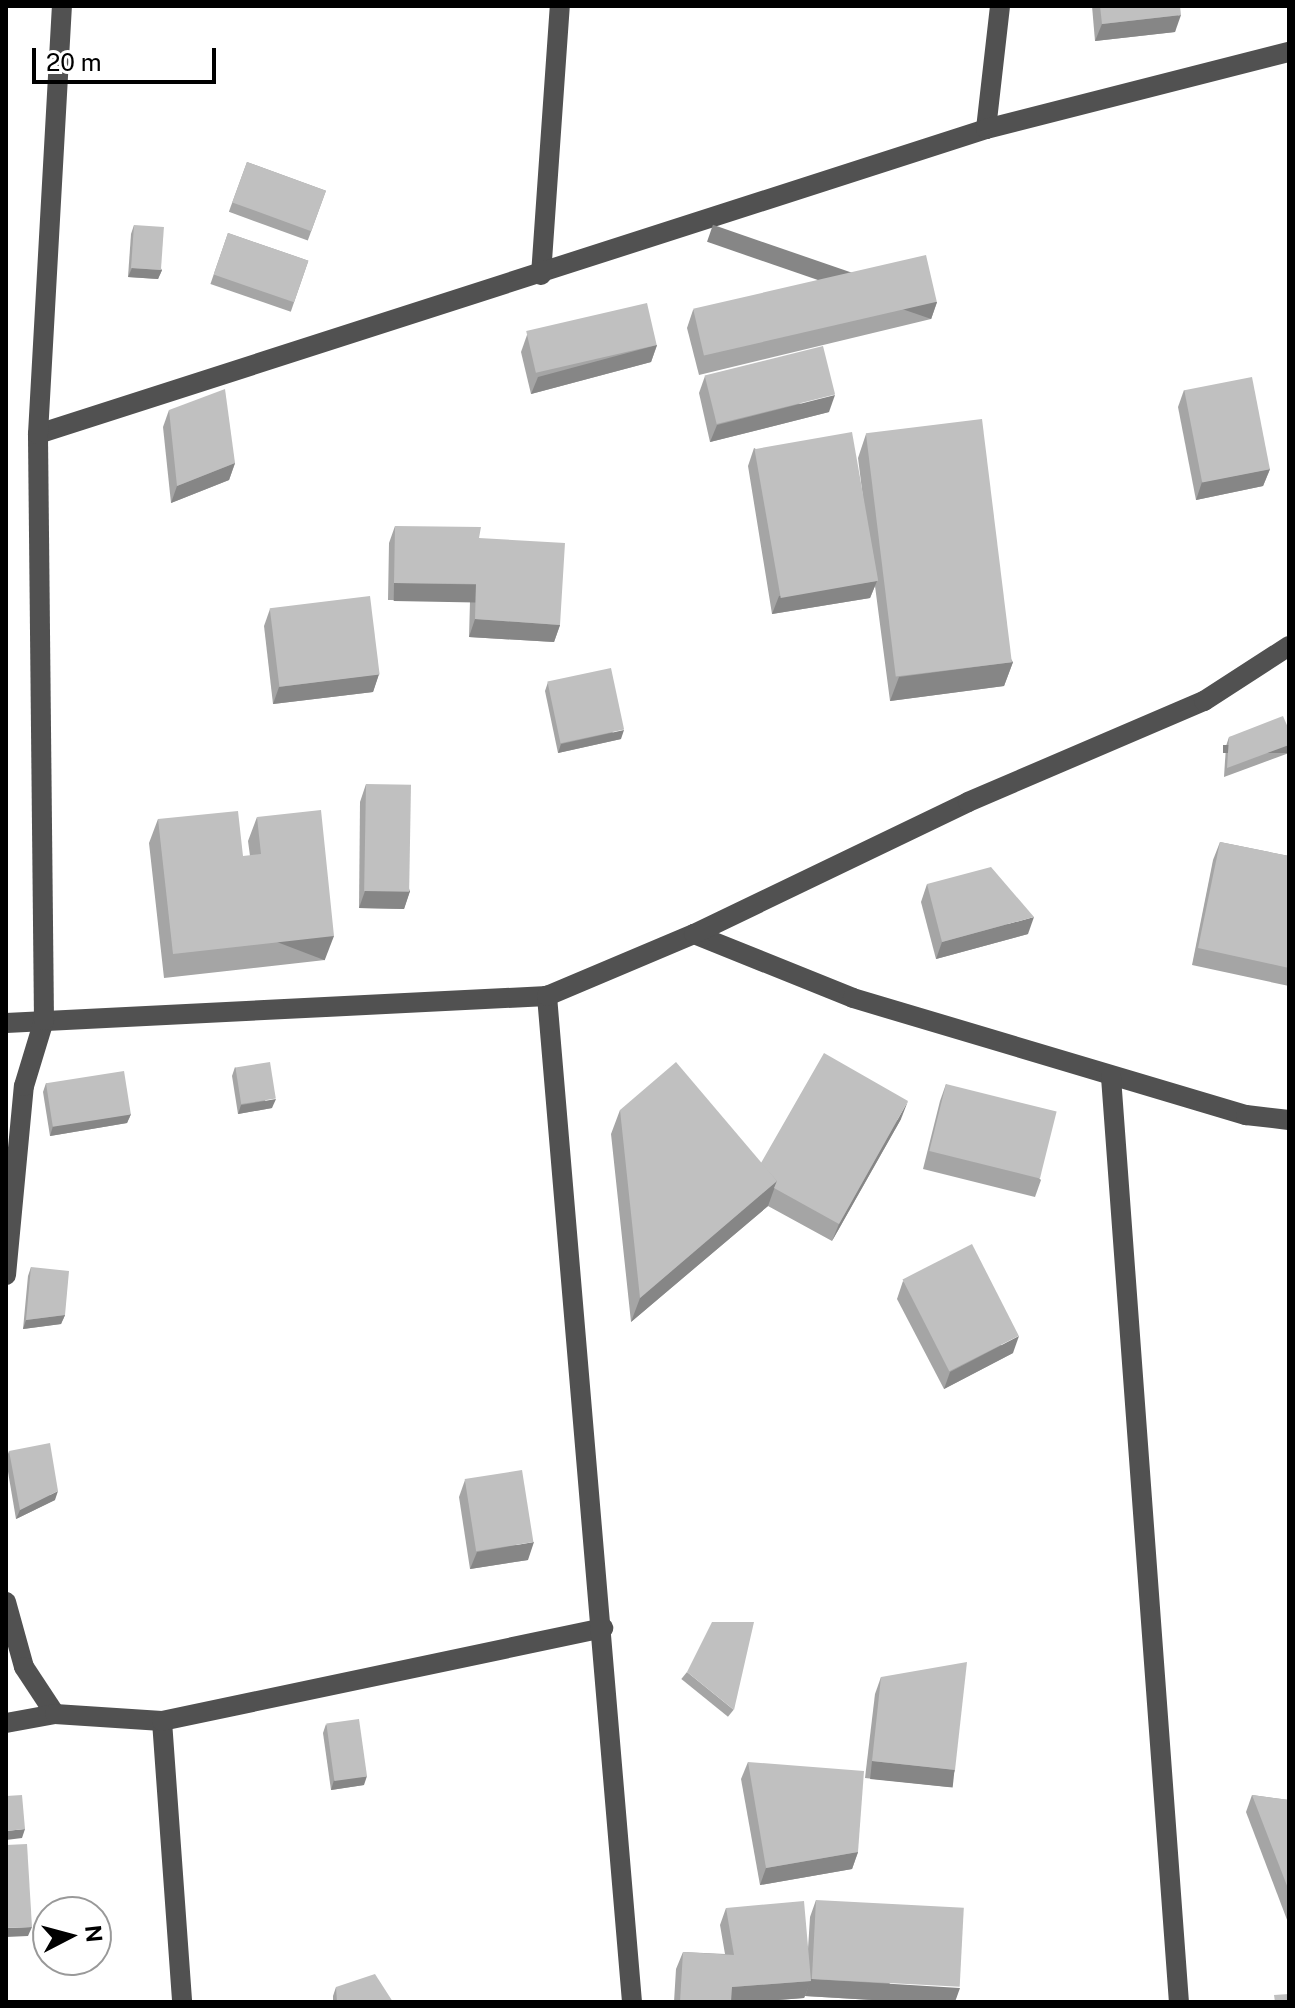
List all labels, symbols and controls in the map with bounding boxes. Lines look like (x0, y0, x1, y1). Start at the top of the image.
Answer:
scale bar (36, 32, 220, 82)
text: 20 m (46, 48, 102, 76)
north arrow (32, 1896, 112, 1976)
text: N (80, 1924, 108, 1944)

